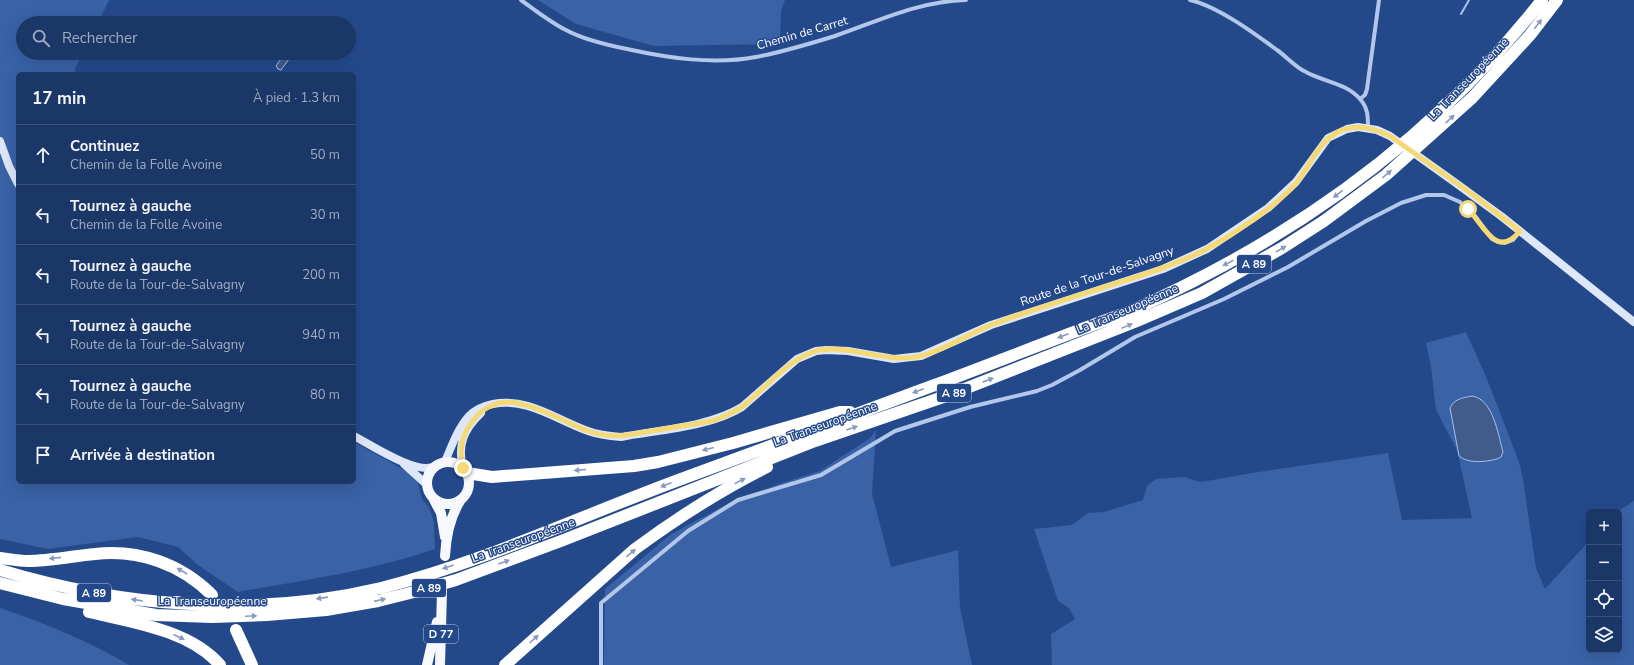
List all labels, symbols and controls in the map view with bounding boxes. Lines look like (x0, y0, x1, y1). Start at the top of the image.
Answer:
street label: Chemin de Carret (755, 12, 850, 54)
search box (16, 16, 356, 60)
one-way arrow (1534, 19, 1543, 30)
icon: search (30, 27, 52, 49)
text: Rechercher (62, 28, 137, 48)
street label: La Transeuropéenne (1424, 34, 1512, 124)
text: 17 min (32, 87, 86, 110)
text: À pied · 1.3 km (253, 89, 340, 107)
one-way arrow (1445, 114, 1455, 124)
text: Continuez (70, 136, 139, 156)
icon: ahead (32, 144, 54, 166)
text: 50 m (310, 146, 340, 164)
text: Chemin de la Folle Avoine (70, 156, 222, 174)
one-way arrow (1381, 169, 1392, 178)
one-way arrow (1333, 190, 1344, 199)
text: Tournez à gauche (70, 196, 192, 216)
route start (1459, 200, 1477, 218)
icon: left (32, 204, 54, 226)
text: 30 m (310, 206, 340, 224)
text: Chemin de la Folle Avoine (70, 216, 222, 234)
street label: Route de la Tour-de-Salvagny (1018, 242, 1177, 310)
one-way arrow (1275, 245, 1287, 252)
road number: A 89 (1237, 255, 1271, 273)
text: Tournez à gauche (70, 256, 192, 276)
one-way arrow (1222, 260, 1234, 266)
icon: left (32, 264, 54, 286)
text: 200 m (302, 266, 340, 284)
text: Route de la Tour-de-Salvagny (70, 276, 245, 294)
street label: La Transeuropéenne (1074, 280, 1180, 338)
text: Tournez à gauche (70, 316, 192, 336)
one-way arrow (1122, 322, 1134, 328)
icon: left (32, 324, 54, 346)
text: 940 m (302, 326, 340, 344)
one-way arrow (1057, 333, 1069, 339)
text: Route de la Tour-de-Salvagny (70, 336, 245, 354)
text: Tournez à gauche (70, 376, 192, 396)
one-way arrow (983, 377, 995, 383)
icon: left (32, 384, 54, 406)
road number: A 89 (937, 384, 971, 402)
text: 80 m (310, 386, 340, 404)
one-way arrow (912, 389, 924, 395)
text: Route de la Tour-de-Salvagny (70, 396, 245, 414)
street label: La Transeuropéenne (771, 398, 879, 450)
one-way arrow (847, 425, 859, 431)
icon: arrive (32, 444, 54, 466)
text: Arrivée à destination (70, 445, 215, 465)
one-way arrow (702, 446, 714, 452)
route end (454, 459, 472, 477)
one-way arrow (574, 466, 586, 473)
one-way arrow (734, 478, 746, 485)
one-way arrow (659, 482, 671, 488)
map controls (1586, 509, 1622, 653)
button: + (1586, 509, 1622, 545)
street label: La Transeuropéenne (469, 514, 577, 566)
button: − (1586, 545, 1622, 581)
one-way arrow (626, 548, 637, 557)
one-way arrow (49, 555, 61, 562)
one-way arrow (499, 558, 511, 564)
one-way arrow (441, 565, 453, 571)
one-way arrow (176, 568, 187, 575)
road number: A 89 (412, 579, 446, 597)
button: locate (1586, 581, 1622, 617)
road number: A 89 (77, 584, 111, 602)
street label: La Transeuropéenne (157, 593, 267, 609)
one-way arrow (316, 595, 328, 601)
one-way arrow (131, 597, 143, 603)
one-way arrow (374, 597, 386, 603)
one-way arrow (245, 612, 257, 619)
button: layers (1586, 617, 1622, 653)
road number: D 77 (424, 625, 458, 643)
one-way arrow (173, 634, 184, 640)
one-way arrow (529, 634, 539, 644)

